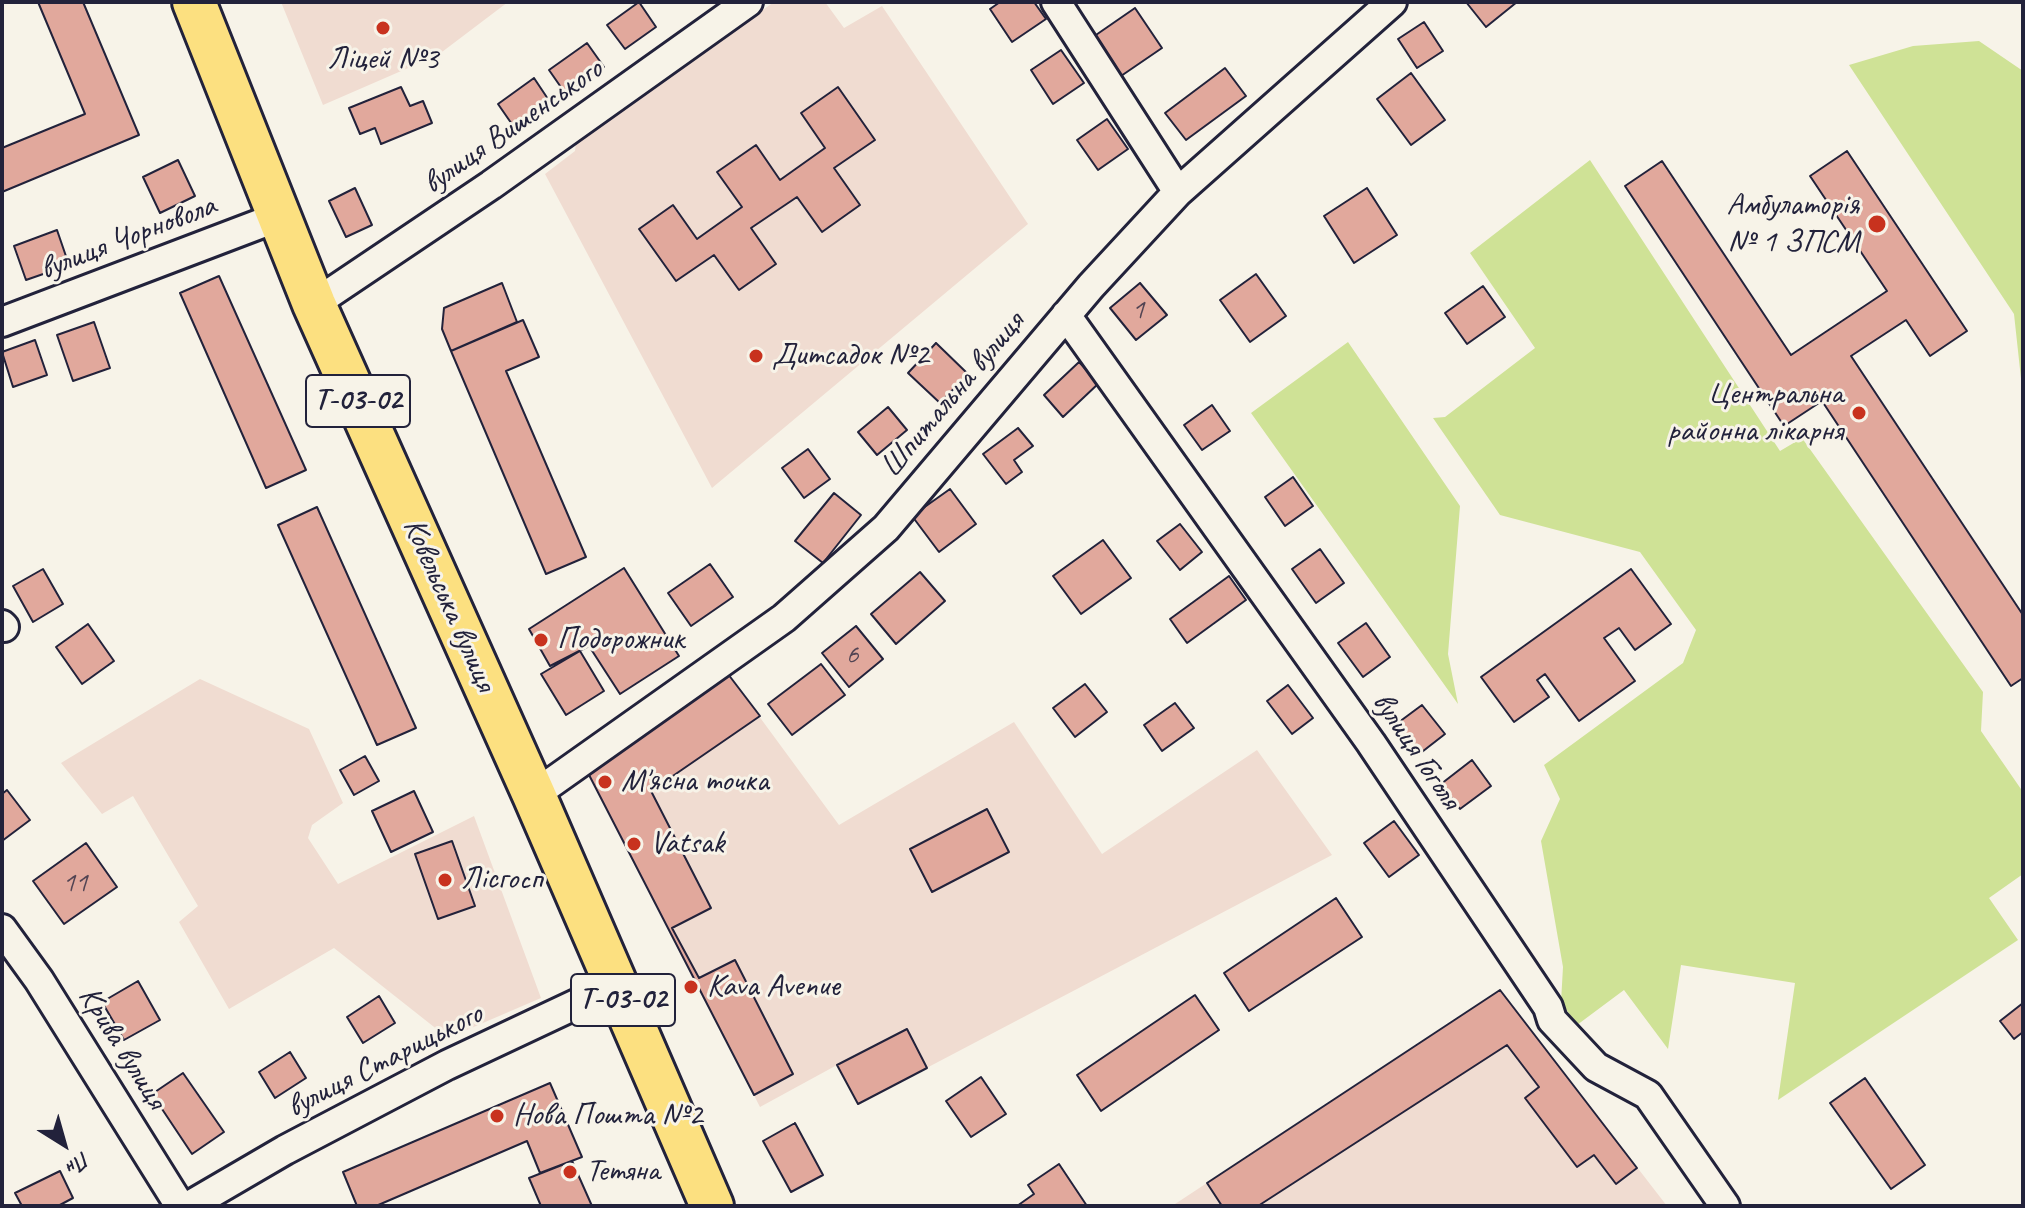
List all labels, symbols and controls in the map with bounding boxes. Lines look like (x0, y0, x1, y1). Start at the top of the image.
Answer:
marker: Ліцей №3 (374, 19, 392, 37)
place label: Ліцей №3 (328, 41, 438, 79)
street label: вулиця Вишенського (416, 51, 610, 203)
street label: вулиця Чорновола (35, 187, 221, 289)
place label: Амбулаторія № 1 ЗПСМ (1727, 187, 1859, 262)
marker: Амбулаторія № 1 ЗПСМ (1866, 213, 1888, 235)
house number: 1 (1132, 294, 1144, 328)
street label: Шпитальна вулиця (873, 304, 1033, 486)
place label: Дитсадок №2 (772, 337, 929, 375)
marker: Дитсадок №2 (747, 347, 765, 365)
road number: Т-03-02 (306, 375, 410, 427)
place label: Центральна районна лікарня (1667, 376, 1843, 451)
marker: Центральна районна лікарня (1850, 404, 1868, 422)
street label: Ковельська вулиця (394, 513, 504, 697)
place label: Подорожник (557, 621, 684, 659)
marker: Подорожник (532, 631, 550, 649)
house number: 6 (846, 639, 858, 673)
street label: вулиця Гоголя (1363, 685, 1469, 817)
place label: М'ясна точка (621, 763, 769, 801)
marker: М'ясна точка (596, 773, 614, 791)
place label: Vatsak (650, 825, 724, 863)
marker: Vatsak (625, 835, 643, 853)
place label: Лісгосп (461, 861, 542, 899)
house number: 11 (62, 867, 88, 901)
marker: Лісгосп (436, 871, 454, 889)
place label: Kava Avenue (707, 968, 840, 1006)
road number: Т-03-02 (571, 974, 675, 1026)
marker: Kava Avenue (682, 978, 700, 996)
street label: Крива вулиця (69, 980, 175, 1116)
street label: вулиця Старицького (281, 995, 489, 1127)
place label: Нова Пошта №2 (513, 1097, 702, 1135)
north arrow (24, 1104, 104, 1184)
marker: Нова Пошта №2 (488, 1107, 506, 1125)
text: Пн (61, 1145, 96, 1181)
place label: Тетяна (586, 1153, 660, 1191)
marker: Тетяна (561, 1163, 579, 1181)

